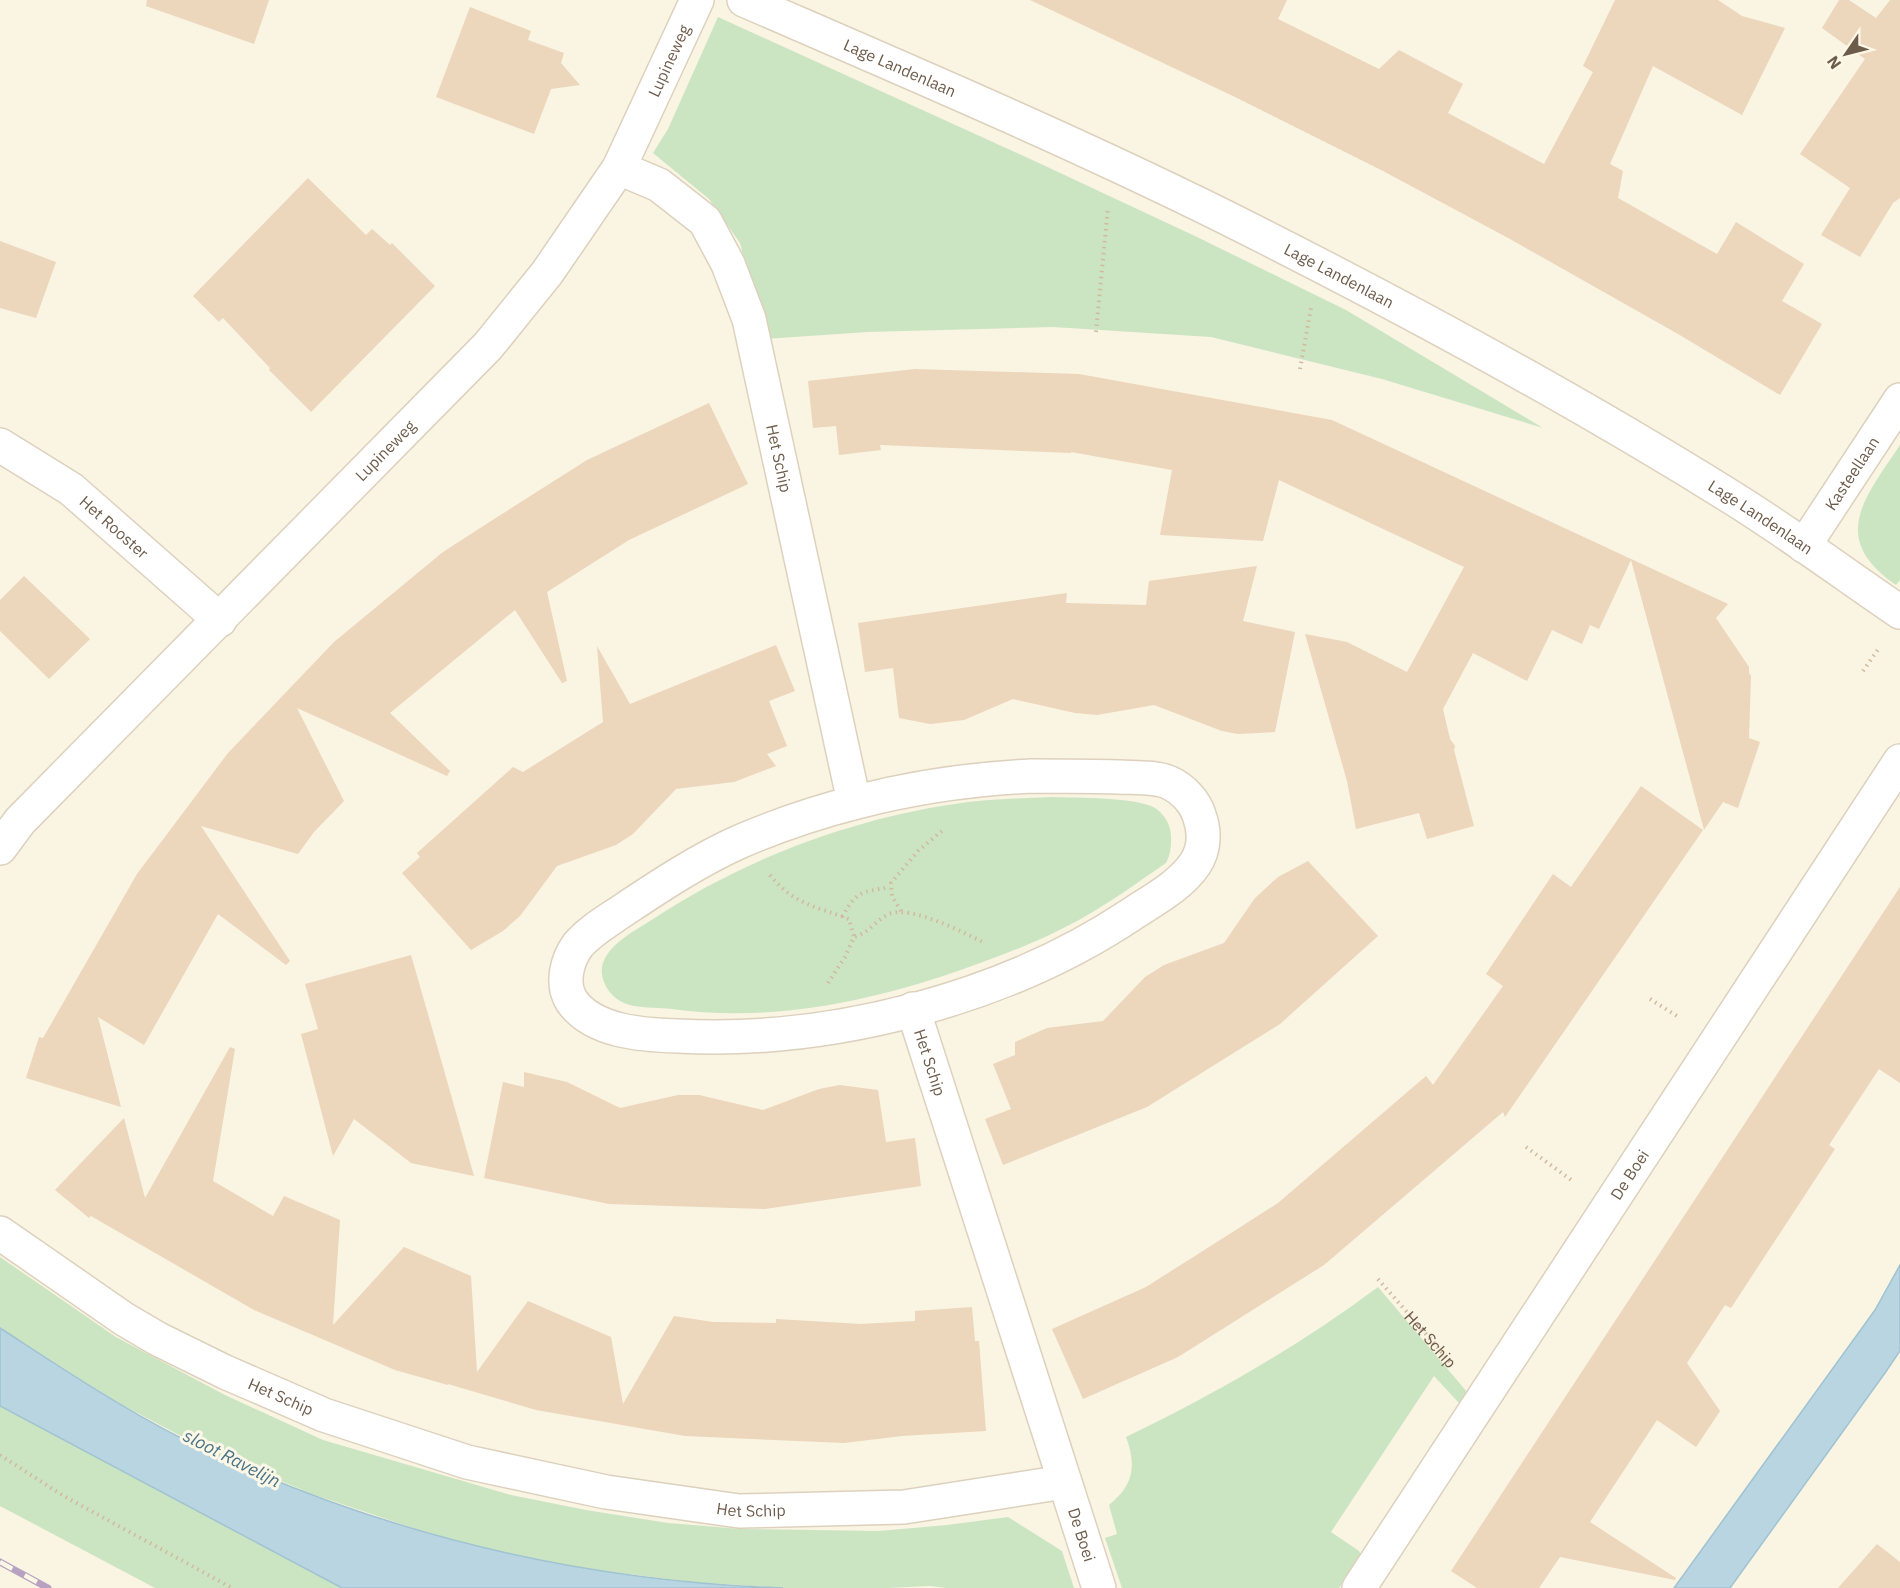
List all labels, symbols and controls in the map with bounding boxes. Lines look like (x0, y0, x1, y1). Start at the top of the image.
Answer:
street label: Lupineweg (643, 21, 694, 100)
north arrow (1816, 24, 1876, 84)
street label: Lage Landenlaan (841, 34, 959, 101)
text: N (1822, 52, 1845, 73)
street label: Lage Landenlaan (1281, 239, 1397, 312)
street label: Lupineweg (351, 415, 420, 485)
street label: Het Schip (762, 422, 796, 494)
street label: Kasteellaan (1820, 433, 1883, 514)
street label: Lage Landenlaan (1705, 475, 1817, 558)
street label: Het Rooster (75, 491, 153, 563)
street label: Het Schip (910, 1026, 950, 1098)
street label: De Boei (1606, 1146, 1653, 1203)
street label: Het Schip (1400, 1307, 1461, 1372)
street label: Het Schip (245, 1373, 317, 1419)
water label: sloot Ravelijn (180, 1424, 284, 1492)
street label: Het Schip (715, 1498, 786, 1521)
street label: De Boei (1064, 1505, 1100, 1564)

